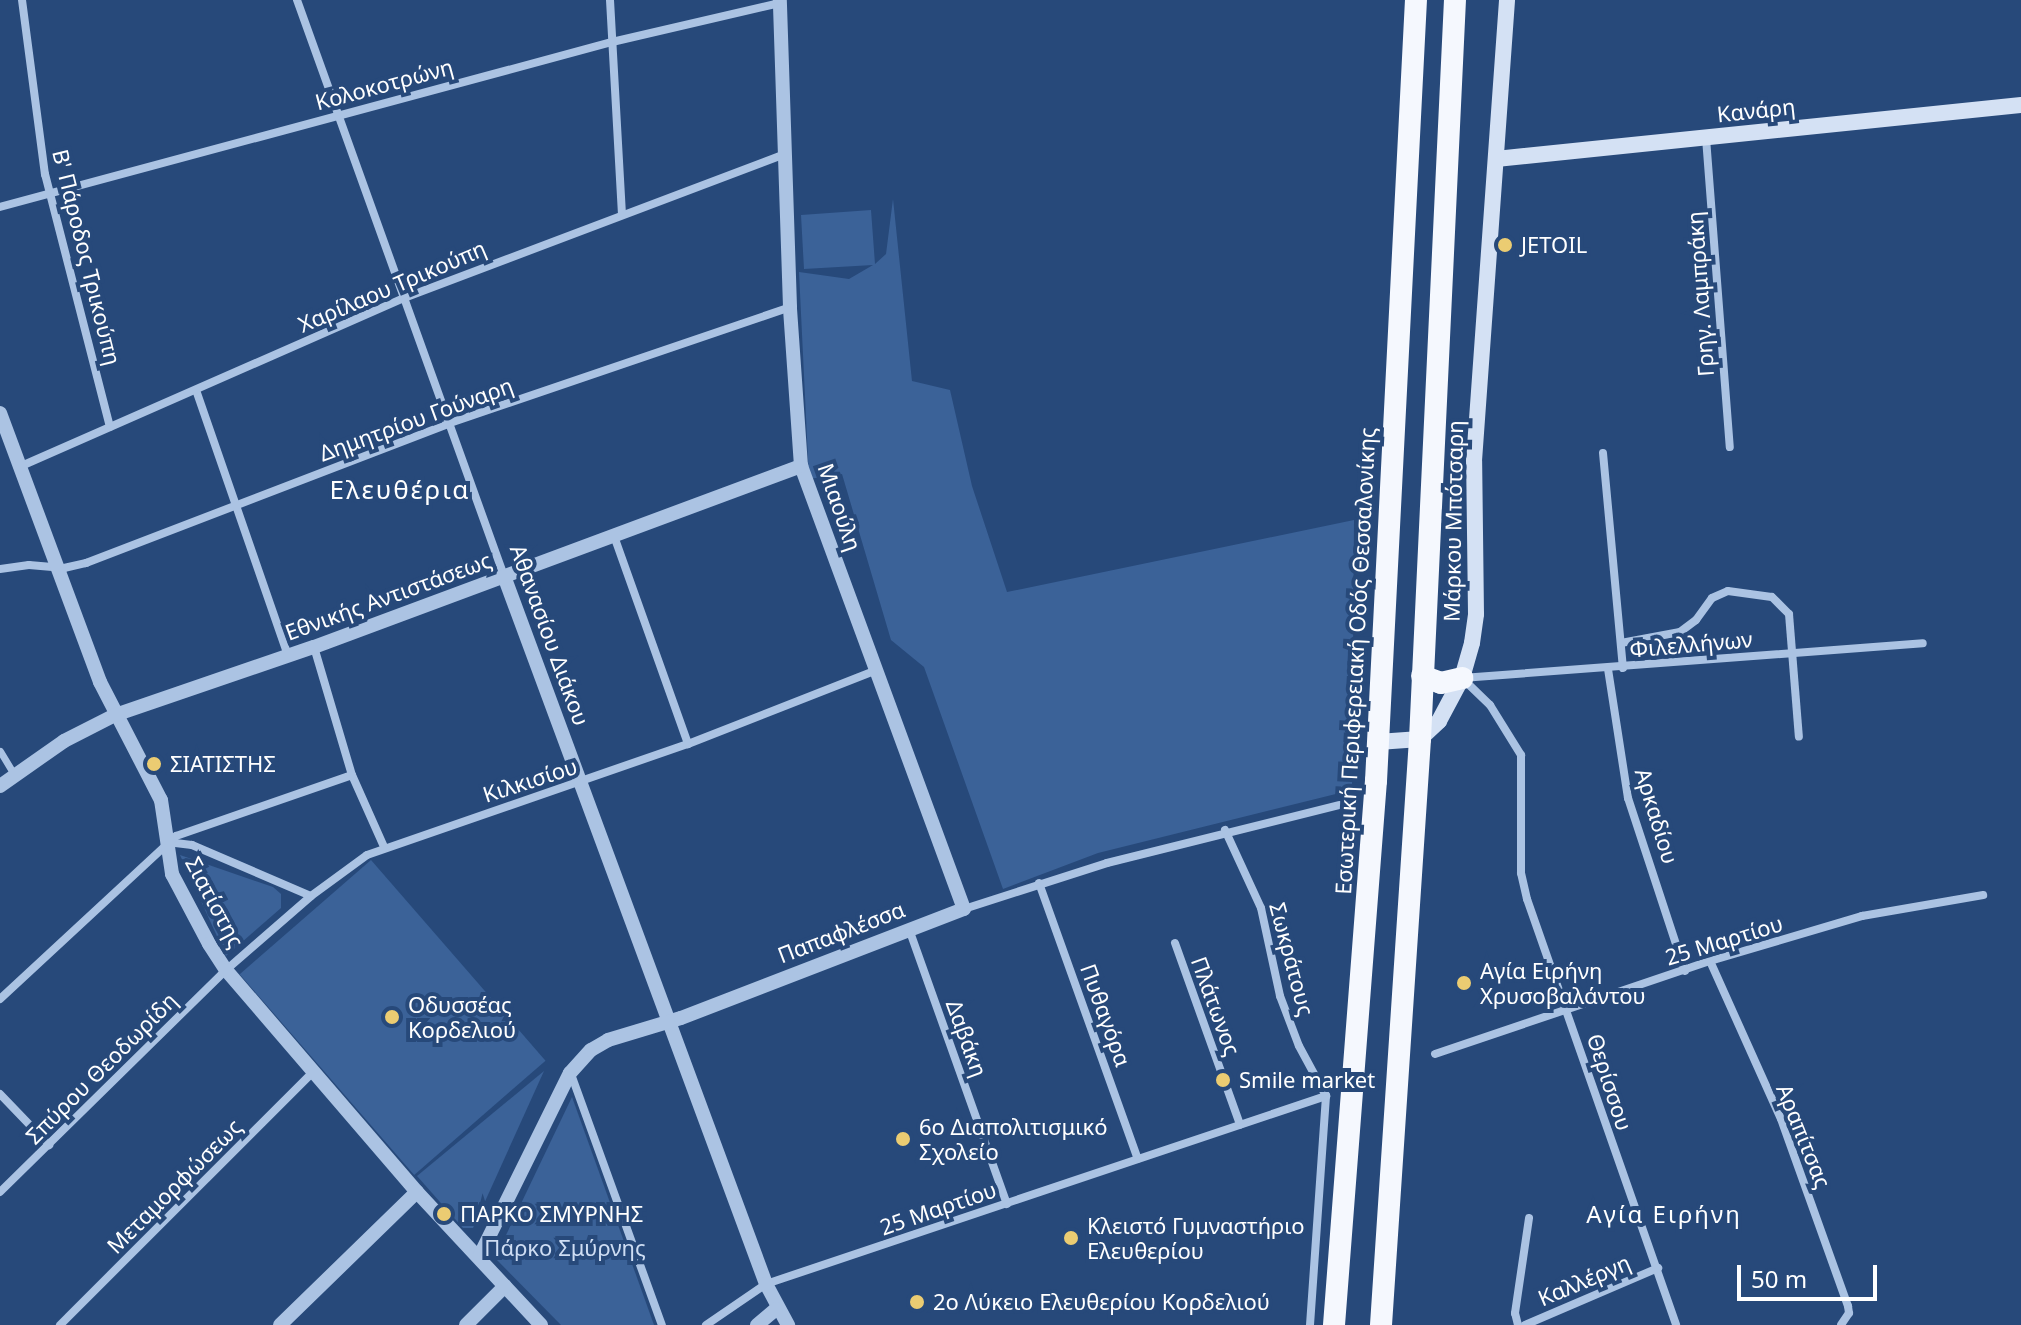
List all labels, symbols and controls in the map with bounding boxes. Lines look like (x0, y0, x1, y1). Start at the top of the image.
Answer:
street label: Κολοκοτρώνη (312, 53, 456, 115)
street label: Κανάρη (1716, 93, 1796, 127)
street label: Β' Πάροδος Τρικούπη (47, 146, 127, 368)
street label: Γρηγ. Λαμπράκη (1681, 211, 1719, 377)
place label: JETOIL (1521, 232, 1587, 258)
street label: Χαρίλαου Τρικούπη (294, 235, 490, 337)
marker: JETOIL (1496, 236, 1514, 254)
street label: Δημητρίου Γούναρη (315, 372, 517, 466)
street label: Μάρκου Μπότσαρη (1438, 420, 1468, 622)
street label: Εσωτερική Περιφερειακή Οδός Θεσσαλονίκης (1330, 427, 1380, 895)
street label: Μιαούλη (813, 460, 867, 554)
district label: Ελευθέρια (329, 474, 471, 506)
street label: Αθανασίου Διάκου (505, 541, 595, 729)
street label: Εθνικής Αντιστάσεως (281, 546, 495, 646)
street label: Φιλελλήνων (1628, 625, 1754, 663)
place label: ΣΙΑΤΙΣΤΗΣ (170, 751, 276, 777)
street label: Κιλκισίου (479, 752, 581, 808)
marker: ΣΙΑΤΙΣΤΗΣ (145, 755, 163, 773)
street label: Αρκαδίου (1630, 765, 1684, 867)
street label: Σιατίστης (180, 852, 250, 952)
street label: Παπαφλέσσα (774, 896, 908, 968)
street label: Σωκράτους (1264, 900, 1320, 1018)
street label: 25 Μαρτίου (1662, 910, 1786, 970)
street label: Πλάτωνος (1186, 953, 1246, 1059)
place label: Αγία Ειρήνη Χρυσοβαλάντου (1480, 957, 1646, 1008)
street label: Πυθαγόρα (1075, 960, 1137, 1070)
marker: Αγία Ειρήνη Χρυσοβαλάντου (1455, 974, 1473, 992)
street label: Σπύρου Θεοδωρίδη (20, 987, 182, 1149)
place label: Οδυσσέας Κορδελιού (408, 991, 516, 1042)
street label: Δαβάκη (941, 996, 993, 1080)
marker: Οδυσσέας Κορδελιού (383, 1008, 401, 1026)
street label: Θερίσσου (1582, 1030, 1638, 1134)
place label: Smile market (1239, 1067, 1375, 1093)
marker: Smile market (1214, 1071, 1232, 1089)
street label: Αραπίτσας (1771, 1080, 1837, 1192)
street label: Μεταμορφώσεως (101, 1113, 247, 1259)
place label: 6ο Διαπολιτισμικό Σχολείο (919, 1113, 1108, 1164)
marker: 6ο Διαπολιτισμικό Σχολείο (894, 1130, 912, 1148)
street label: 25 Μαρτίου (876, 1176, 1000, 1240)
district label: Αγία Ειρήνη (1586, 1200, 1742, 1228)
place label: ΠΑΡΚΟ ΣΜΥΡΝΗΣ (460, 1201, 643, 1227)
marker: ΠΑΡΚΟ ΣΜΥΡΝΗΣ (435, 1205, 453, 1223)
place label: Κλειστό Γυμναστήριο Ελευθερίου (1087, 1212, 1304, 1264)
marker: Κλειστό Γυμναστήριο Ελευθερίου (1062, 1229, 1080, 1247)
park label: Πάρκο Σμύρνης (484, 1235, 646, 1261)
street label: Καλλέργη (1534, 1249, 1634, 1311)
scale bar (1741, 1249, 1881, 1299)
text: 50 m (1751, 1262, 1807, 1295)
place label: 2ο Λύκειο Ελευθερίου Κορδελιού (933, 1289, 1270, 1315)
marker: 2ο Λύκειο Ελευθερίου Κορδελιού (908, 1293, 926, 1311)

